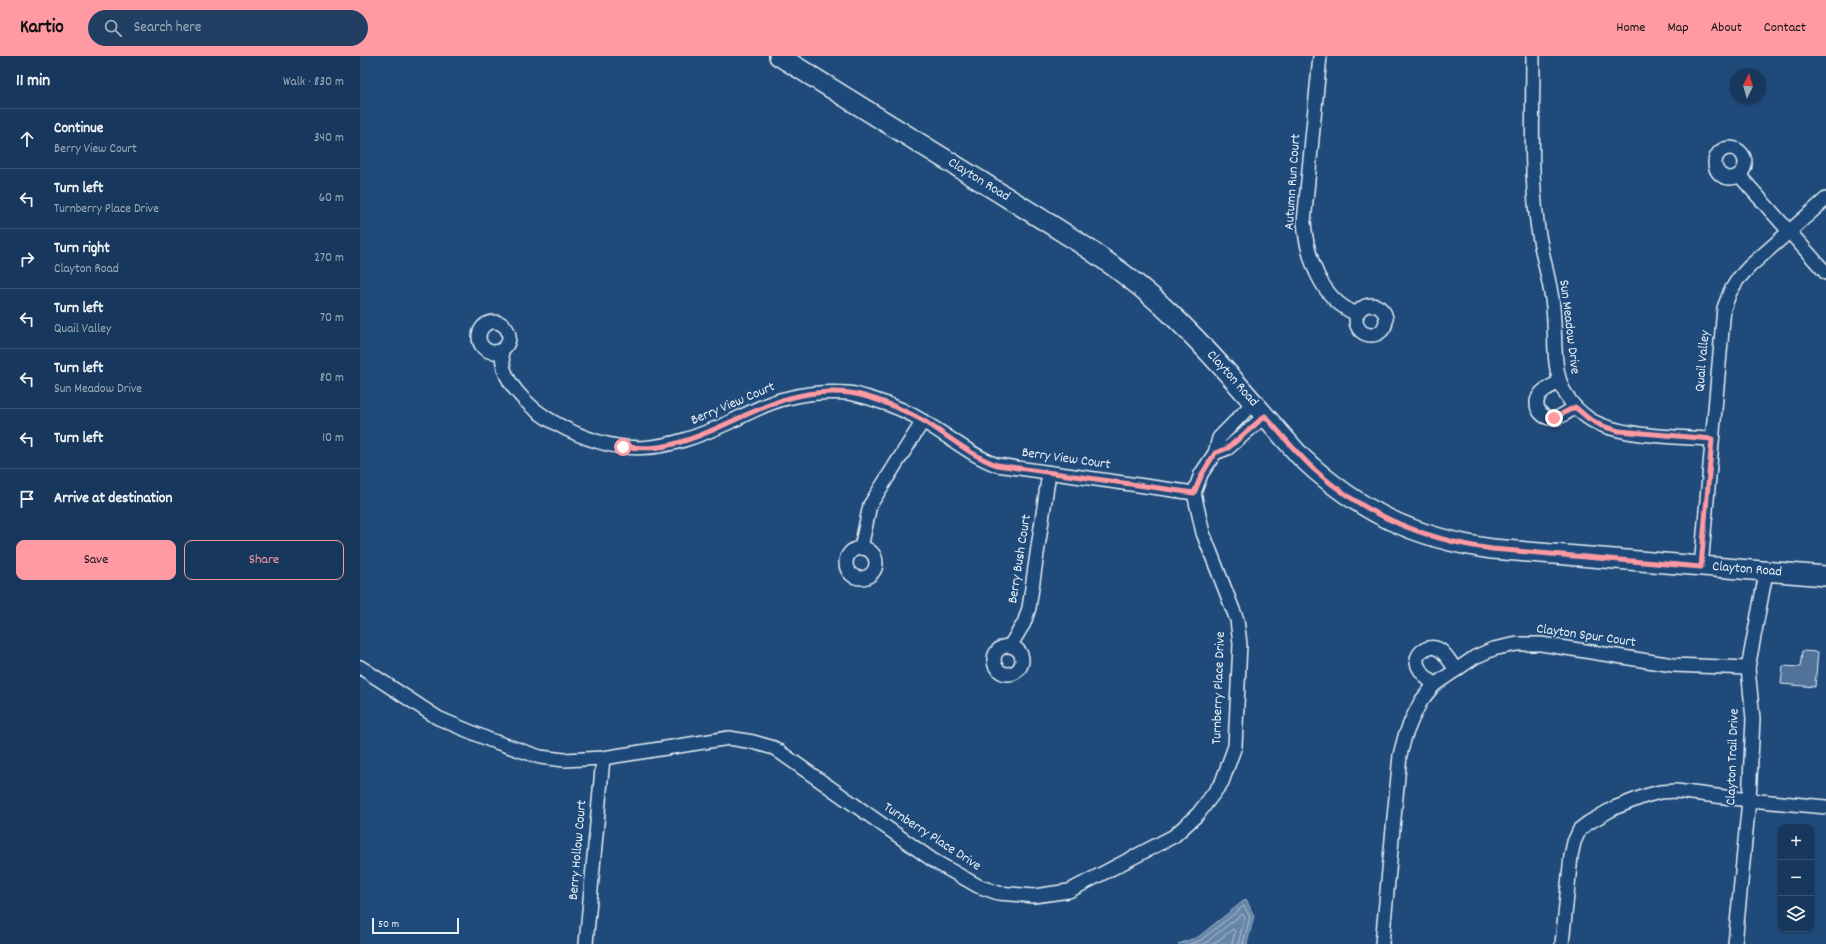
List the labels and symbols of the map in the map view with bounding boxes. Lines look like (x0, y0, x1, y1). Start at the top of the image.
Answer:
north arrow (1730, 68, 1766, 104)
street label: Autumn Run Court (1280, 133, 1306, 231)
street label: Clayton Road (944, 153, 1014, 207)
street label: Sun Meadow Drive (1553, 279, 1585, 375)
street label: Quail Valley (1690, 329, 1716, 393)
street label: Clayton Road (1202, 346, 1263, 411)
street label: Berry View Court (688, 377, 778, 431)
route end (1545, 409, 1563, 427)
route start (614, 438, 632, 456)
street label: Berry View Court (1020, 443, 1112, 475)
street label: Berry Bush Court (1003, 513, 1037, 605)
street label: Clayton Road (1711, 557, 1783, 582)
street label: Clayton Spur Court (1535, 619, 1637, 653)
street label: Turnberry Place Drive (1207, 631, 1231, 745)
street label: Clayton Trail Drive (1721, 708, 1745, 806)
street label: Turnberry Place Drive (879, 798, 985, 876)
street label: Berry Hollow Court (564, 799, 592, 901)
scale bar (372, 916, 459, 935)

